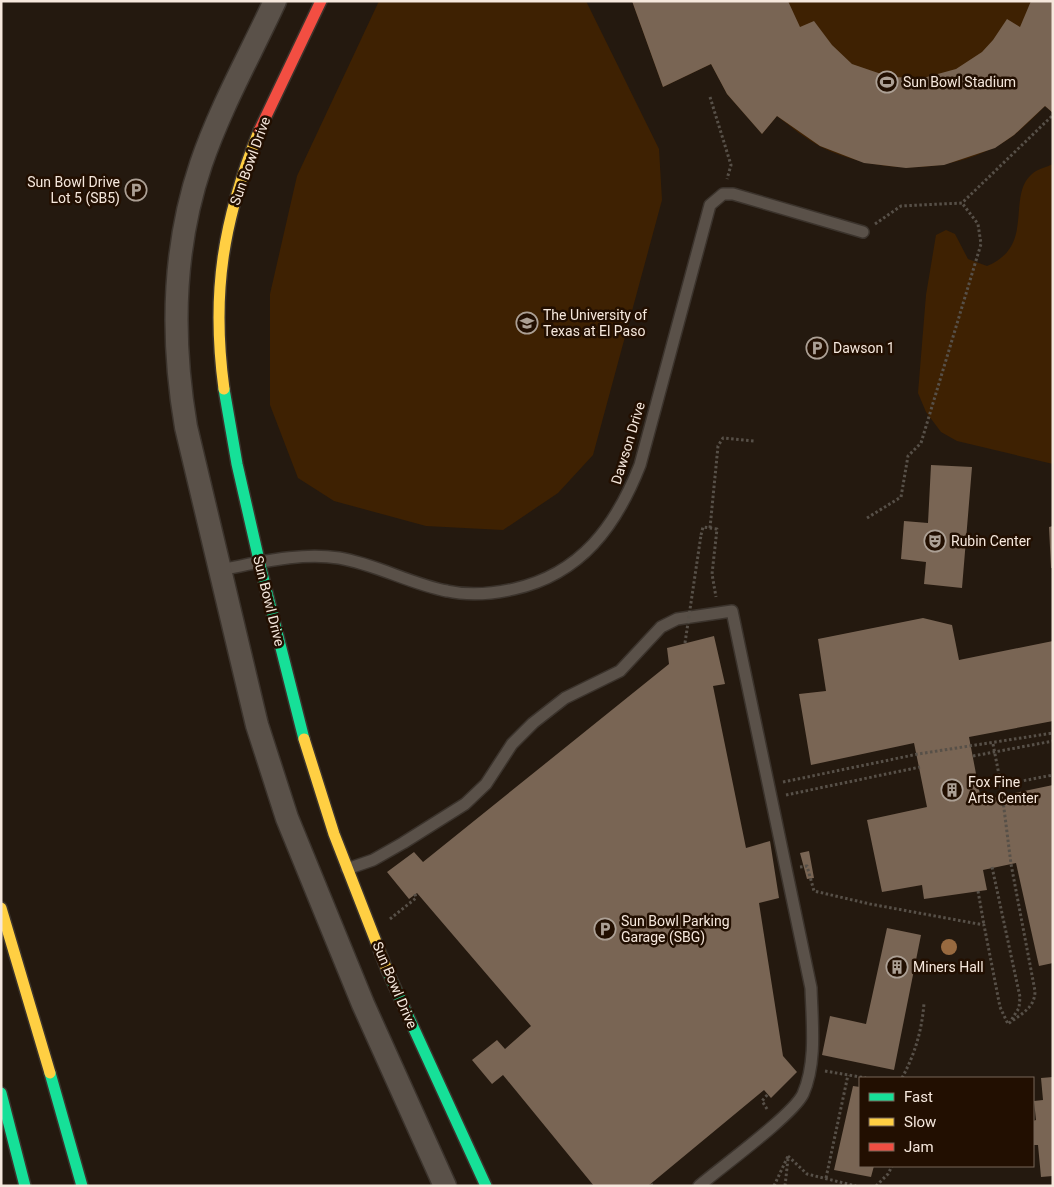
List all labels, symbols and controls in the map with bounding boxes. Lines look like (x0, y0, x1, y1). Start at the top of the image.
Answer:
sports icon: Sun Bowl Stadium (875, 70, 899, 94)
place label: Sun Bowl Stadium (903, 74, 1016, 90)
street label: Sun Bowl Drive (227, 115, 273, 207)
place label: Sun Bowl Drive Lot 5 (SB5) (27, 174, 120, 207)
parking icon: Sun Bowl Drive Lot 5 (SB5) (124, 178, 148, 202)
place label: The University of Texas at El Paso (543, 307, 647, 339)
school or university icon: The University of Texas at El Paso (515, 311, 539, 335)
parking icon: Dawson 1 (805, 336, 829, 360)
place label: Dawson 1 (833, 340, 895, 356)
street label: Dawson Drive (608, 400, 648, 486)
theatre icon: Rubin Center (923, 529, 947, 553)
place label: Rubin Center (951, 533, 1031, 549)
street label: Sun Bowl Drive (250, 554, 288, 648)
place label: Fox Fine Arts Center (968, 774, 1039, 806)
building icon: Fox Fine Arts Center (940, 778, 964, 802)
place label: Sun Bowl Parking Garage (SBG) (621, 913, 730, 946)
parking icon: Sun Bowl Parking Garage (SBG) (593, 917, 617, 941)
street label: Sun Bowl Drive (370, 939, 420, 1031)
building icon: Miners Hall (885, 955, 909, 979)
place label: Miners Hall (913, 959, 984, 975)
legend (859, 1077, 1034, 1167)
text: Fast (904, 1088, 933, 1106)
text: Slow (904, 1113, 936, 1131)
text: Jam (904, 1138, 934, 1156)

